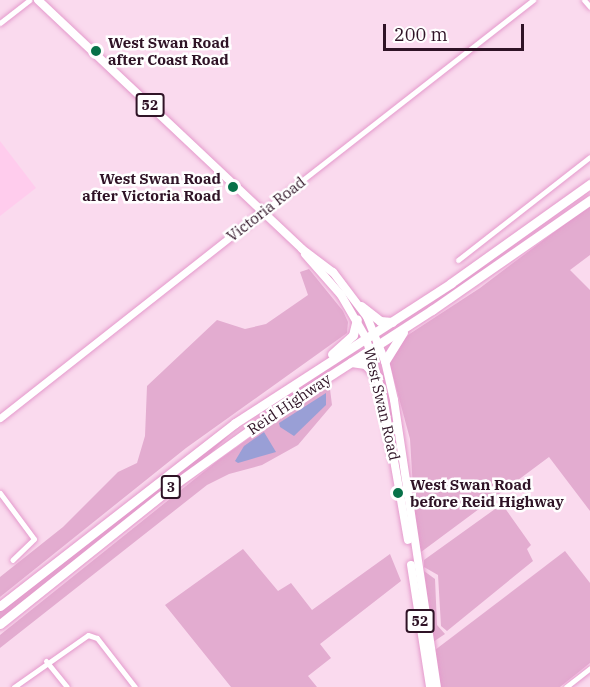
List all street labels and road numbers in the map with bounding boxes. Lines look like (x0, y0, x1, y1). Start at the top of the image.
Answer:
road number: 52 (135, 94, 165, 116)
street label: Victoria Road (223, 173, 309, 245)
street label: West Swan Road (360, 346, 404, 462)
street label: Reid Highway (244, 370, 334, 438)
road number: 3 (160, 476, 182, 498)
road number: 52 (405, 610, 435, 632)

